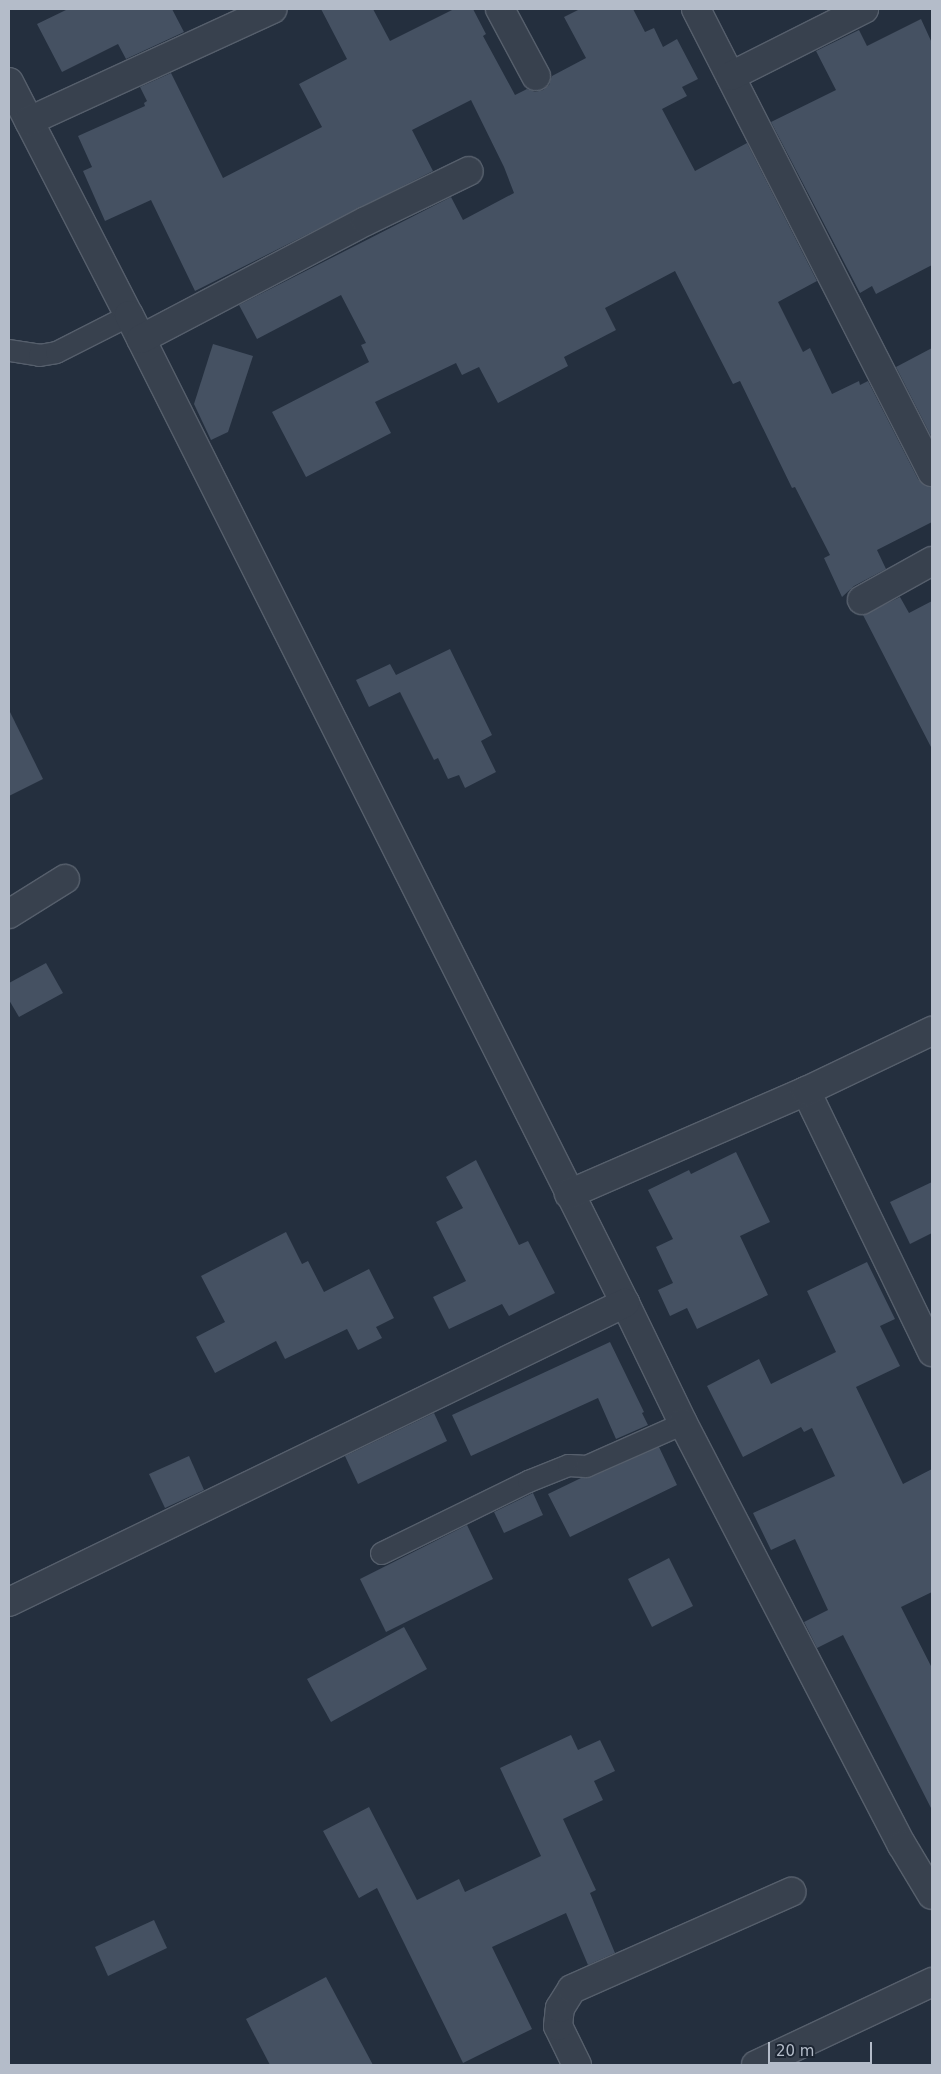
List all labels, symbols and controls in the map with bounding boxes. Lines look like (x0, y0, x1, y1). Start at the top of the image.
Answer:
scale bar (771, 2032, 875, 2064)
text: 20 m (776, 2042, 814, 2060)

